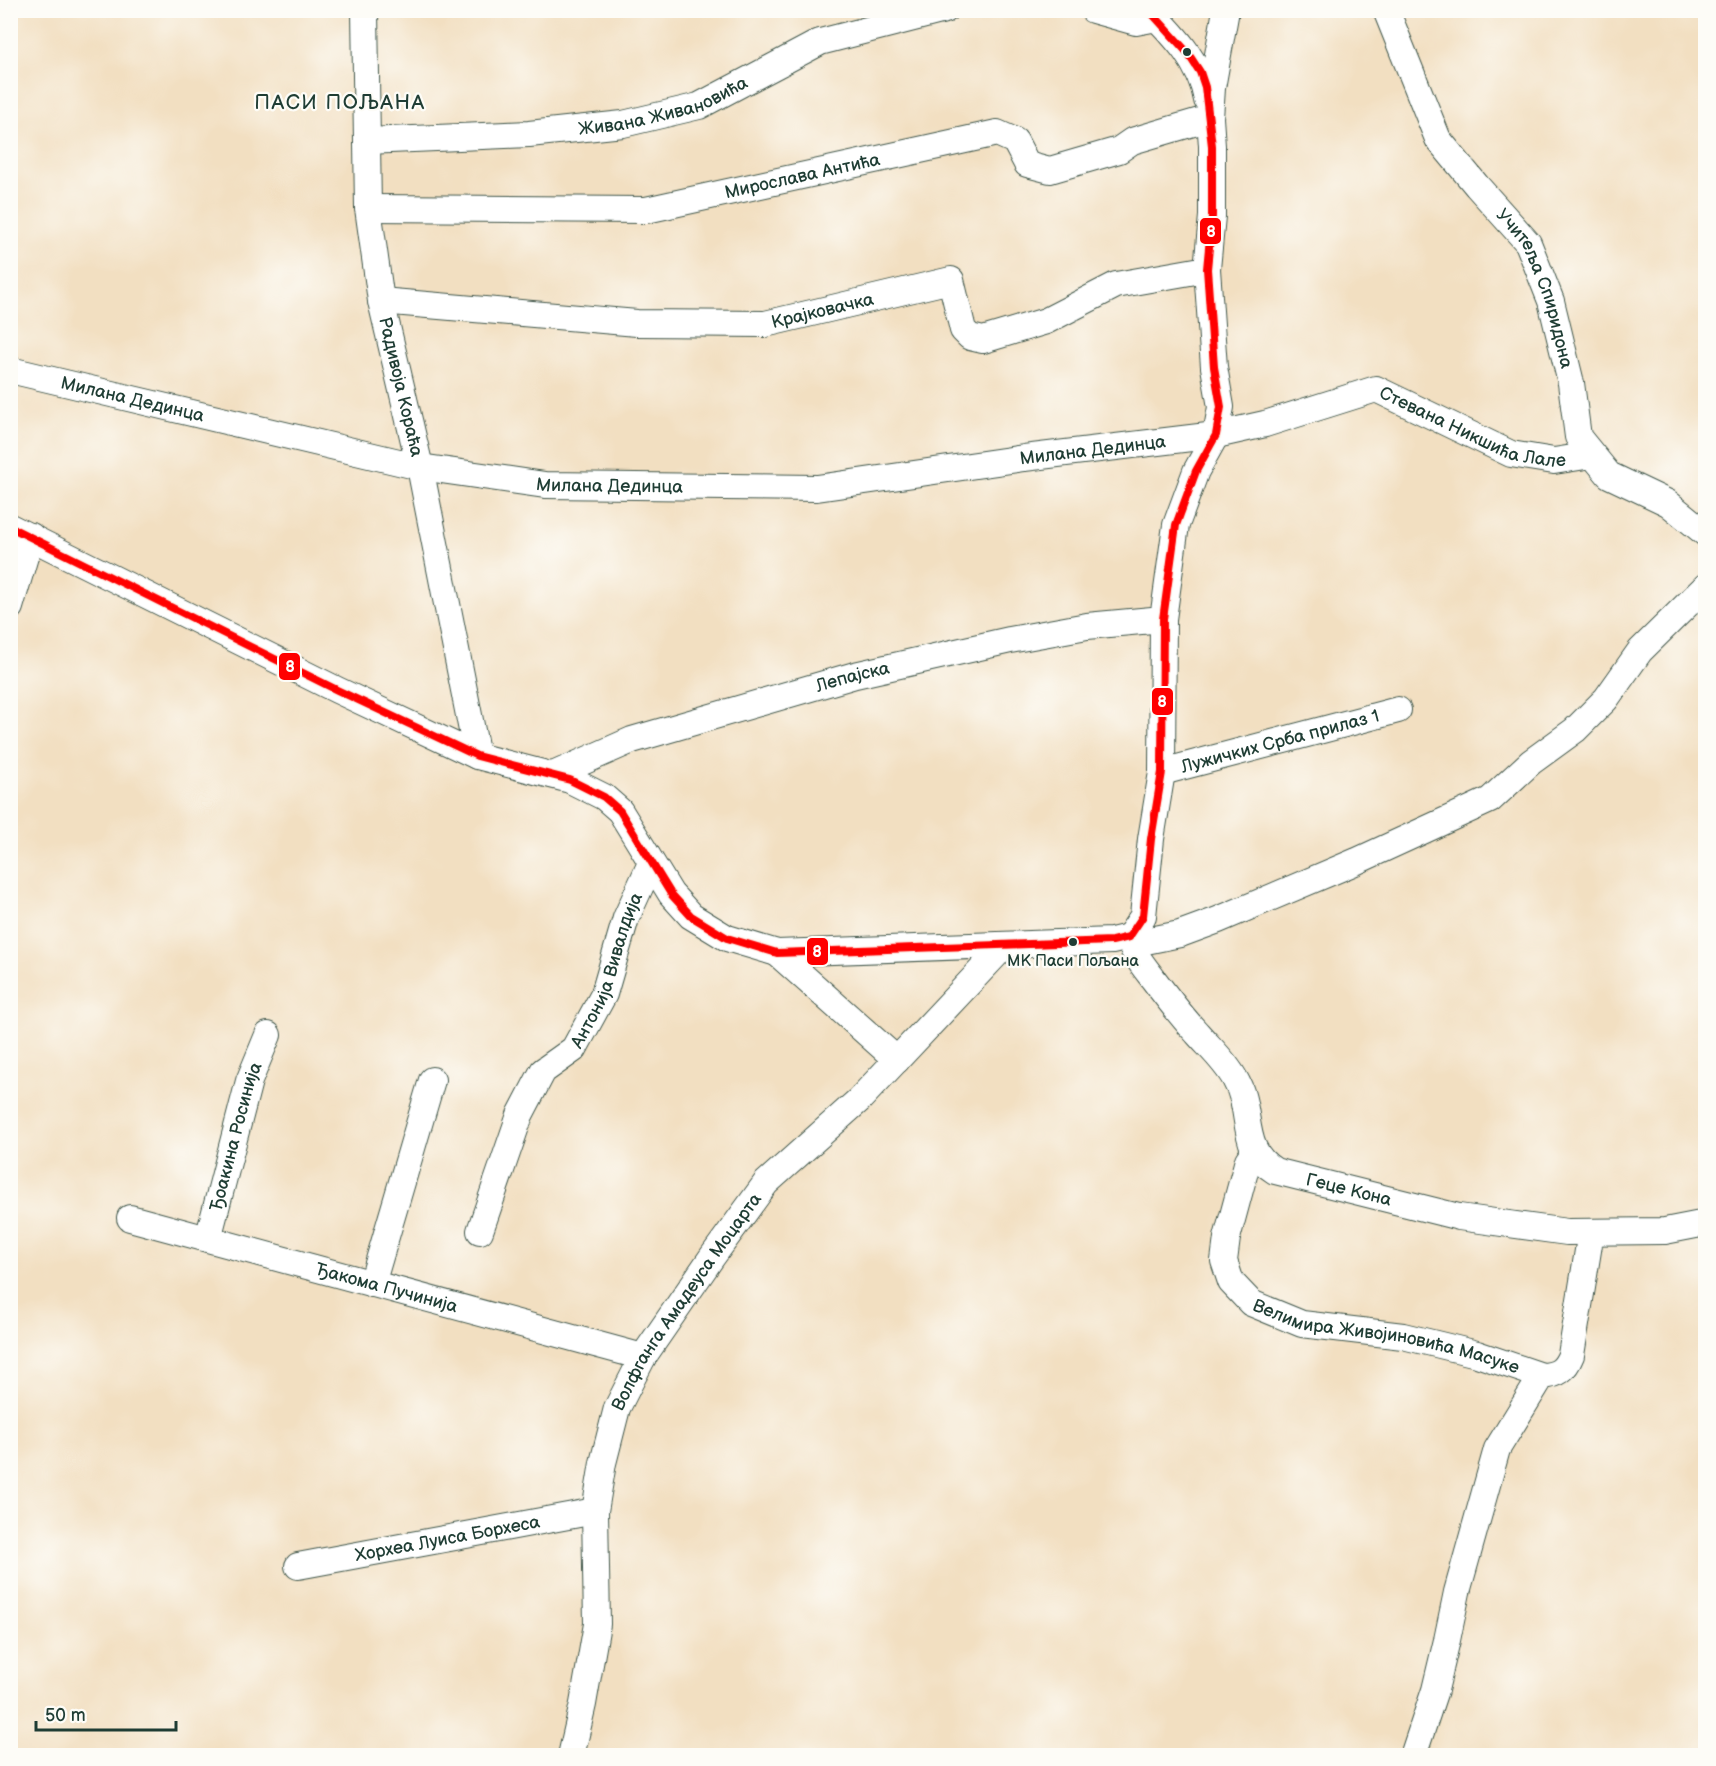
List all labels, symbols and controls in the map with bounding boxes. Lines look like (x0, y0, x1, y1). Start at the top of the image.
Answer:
unlabelled marker (1181, 46, 1193, 58)
street label: Живана Живановића (577, 72, 752, 140)
district label: ПАСИ ПОЉАНА (254, 90, 426, 115)
street label: Мирослава Антића (723, 149, 882, 203)
street label: Учитеља Спиридона (1491, 205, 1577, 371)
line badge: 8 (1199, 217, 1222, 245)
text: 8 (1206, 223, 1216, 242)
street label: Крајковачка (769, 289, 876, 333)
street label: Радивоја Кораћа (374, 315, 427, 459)
street label: Милана Дединца (59, 372, 207, 427)
street label: Стевана Никшића Лале (1376, 382, 1567, 472)
street label: Милана Дединца (1019, 431, 1167, 469)
street label: Милана Дединца (534, 474, 683, 498)
line badge: 8 (278, 652, 301, 681)
street label: Лепајска (812, 657, 892, 697)
text: 8 (285, 658, 295, 677)
line badge: 8 (1151, 687, 1174, 716)
text: 8 (1157, 693, 1167, 712)
street label: Лужичких Срба прилаз 1 (1178, 705, 1381, 778)
street label: Антонија Вивалдија (566, 889, 647, 1053)
marker: МК Паси Пољана (1067, 936, 1079, 948)
line badge: 8 (806, 937, 829, 966)
text: 8 (812, 943, 822, 962)
place label: МК Паси Пољана (1007, 952, 1139, 971)
street label: Ђоакина Росинија (206, 1059, 267, 1213)
street label: Геце Кона (1304, 1169, 1394, 1211)
street label: Волфганга Амадеуса Моцарта (607, 1189, 766, 1414)
street label: Ђакома Пучинија (313, 1259, 460, 1317)
street label: Велимира Живојиновића Масуке (1250, 1295, 1522, 1379)
street label: Хорхеа Луиса Борхеса (353, 1511, 542, 1566)
scale bar (36, 1694, 176, 1732)
text: 50 m (45, 1705, 86, 1726)

